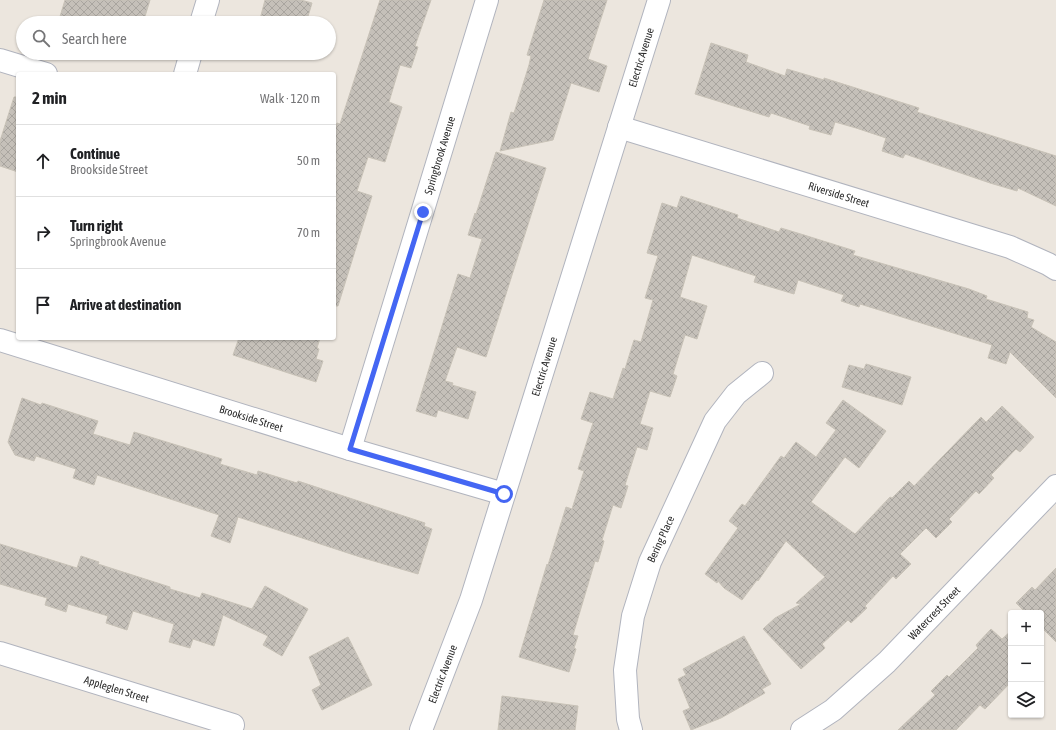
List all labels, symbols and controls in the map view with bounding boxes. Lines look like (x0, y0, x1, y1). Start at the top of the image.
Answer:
search box (16, 16, 336, 60)
street label: Electric Avenue (626, 26, 656, 88)
icon: search (30, 27, 52, 49)
text: Search here (62, 30, 127, 47)
text: 2 min (32, 88, 67, 108)
text: Walk · 120 m (260, 91, 320, 106)
street label: Springbrook Avenue (422, 115, 457, 196)
text: Continue (70, 145, 120, 162)
icon: ahead (32, 150, 54, 172)
text: 50 m (297, 153, 320, 168)
text: Brookside Street (70, 162, 148, 177)
street label: Riverside Street (807, 179, 871, 209)
route end (414, 203, 432, 221)
text: Turn right (70, 217, 123, 234)
icon: right (32, 222, 54, 244)
text: 70 m (297, 225, 320, 240)
text: Springbrook Avenue (70, 234, 166, 249)
icon: arrive (32, 294, 54, 316)
text: Arrive at destination (70, 296, 181, 313)
street label: Electric Avenue (529, 335, 559, 398)
street label: Brookside Street (218, 403, 284, 434)
route start (495, 485, 513, 503)
street label: Bering Place (645, 514, 677, 564)
street label: Watercrest Street (906, 584, 962, 642)
map controls (1008, 610, 1044, 718)
button: + (1008, 610, 1044, 646)
street label: Electric Avenue (426, 643, 459, 705)
button: − (1008, 646, 1044, 682)
street label: Appleglen Street (83, 673, 150, 705)
button: layers (1008, 682, 1044, 718)

